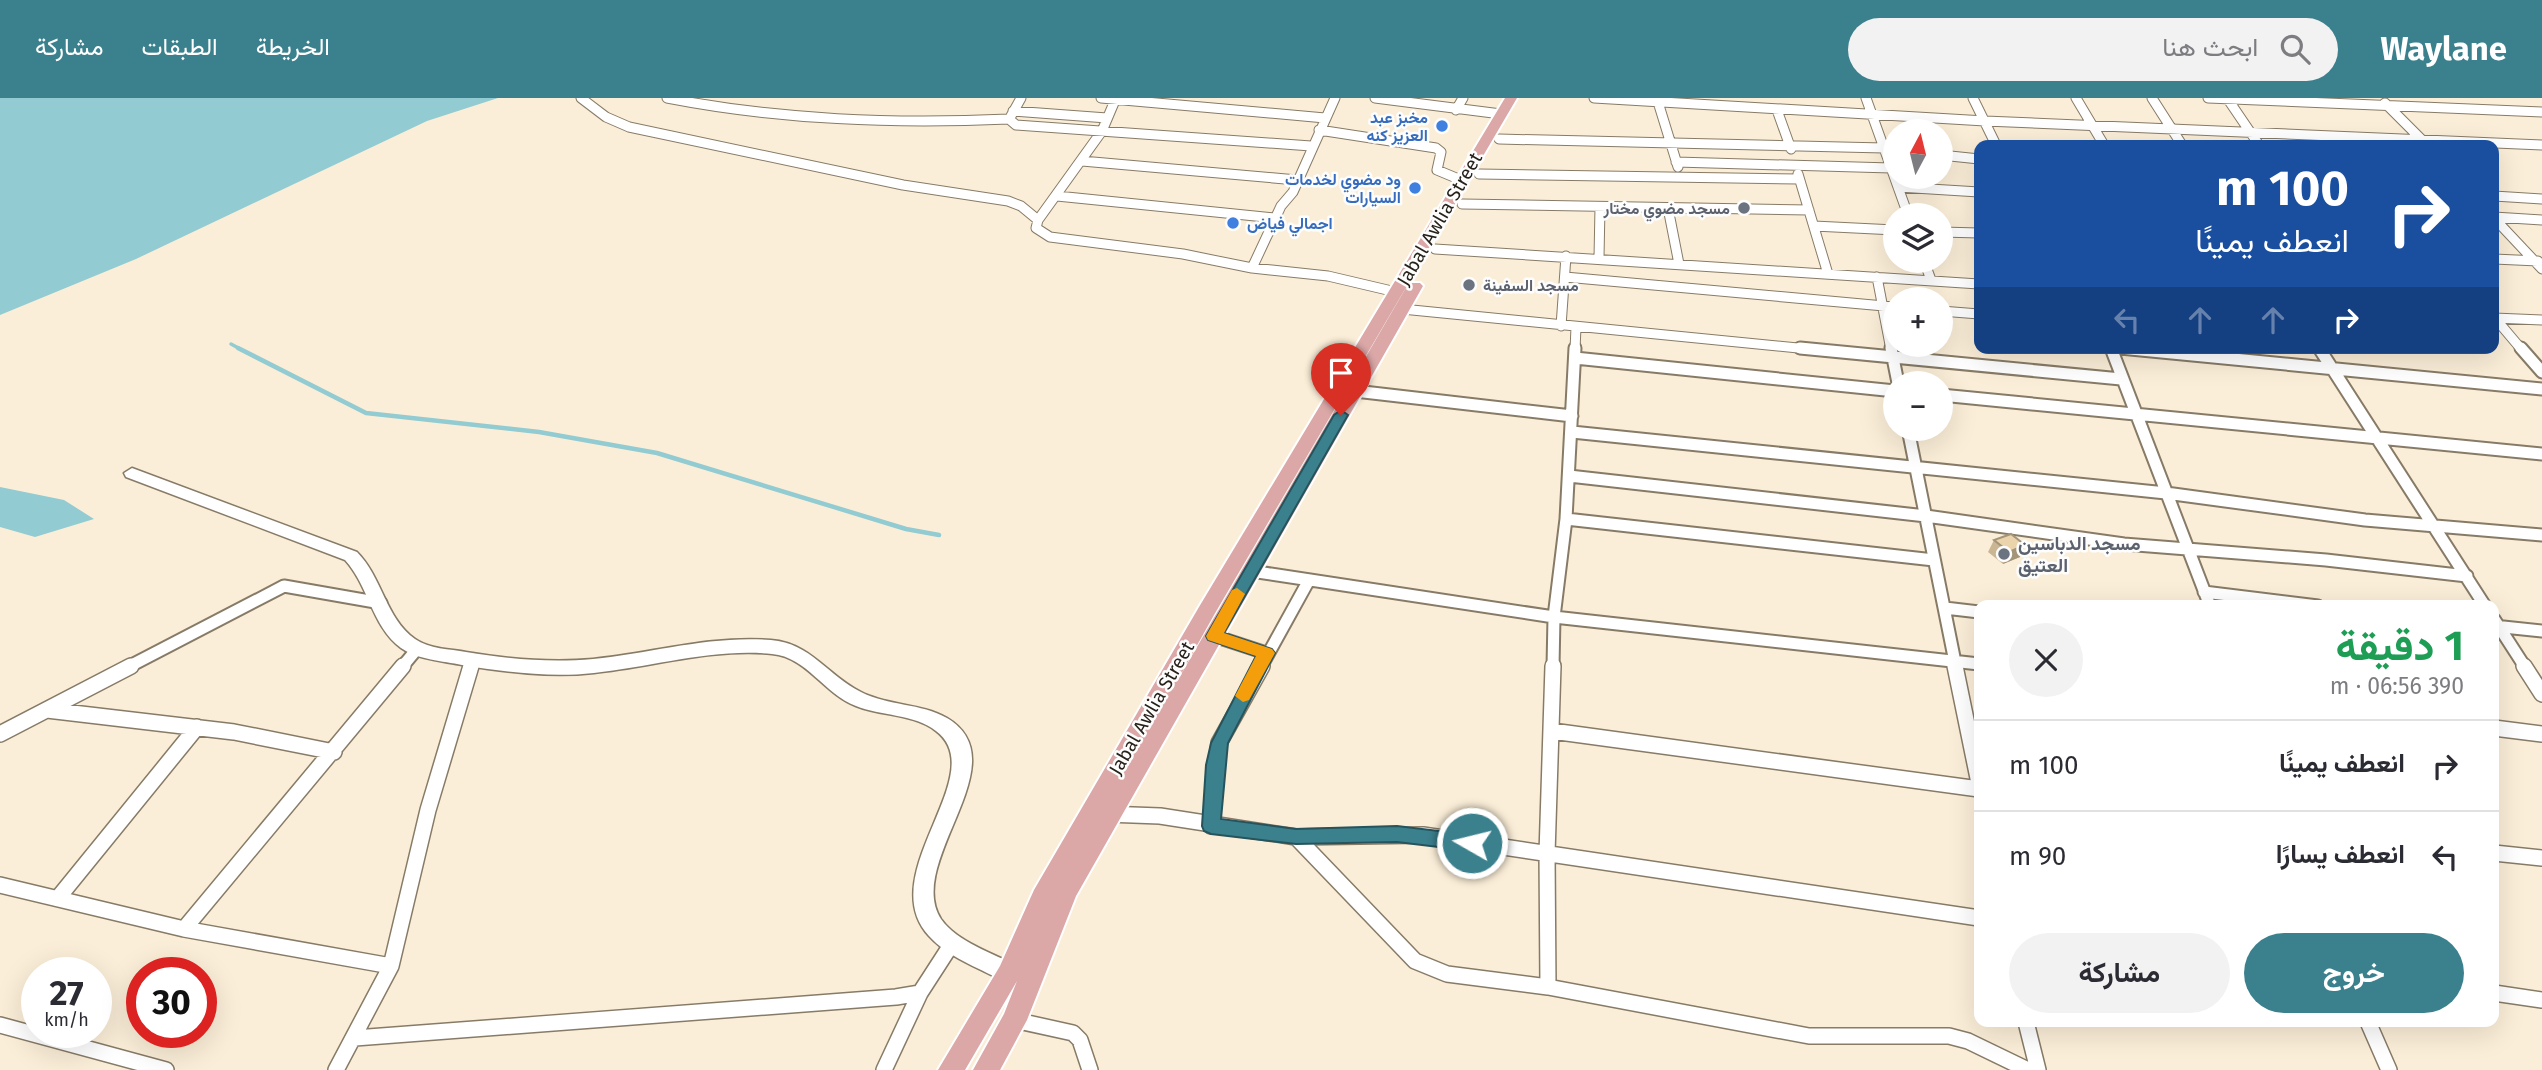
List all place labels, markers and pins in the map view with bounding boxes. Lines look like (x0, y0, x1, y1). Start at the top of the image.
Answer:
place label: مخبز عبد العزيز كنه (1367, 108, 1428, 146)
marker: مخبز عبد العزيز كنه (1434, 118, 1450, 134)
place label: ود مضوي لخدمات السيارات (1285, 170, 1401, 208)
marker: ود مضوي لخدمات السيارات (1407, 180, 1423, 196)
place label: مسجد مضوي مختار (1603, 199, 1730, 222)
marker: مسجد مضوي مختار (1736, 200, 1752, 216)
place label: اجمالي فياض (1247, 214, 1333, 237)
marker: اجمالي فياض (1225, 215, 1241, 231)
place label: مسجد السفينة (1483, 276, 1579, 295)
marker: مسجد السفينة (1461, 277, 1477, 293)
pin (1311, 343, 1371, 415)
place label: مسجد الدباسين العتيق (2018, 532, 2141, 577)
marker: مسجد الدباسين العتيق (1996, 546, 2012, 562)

